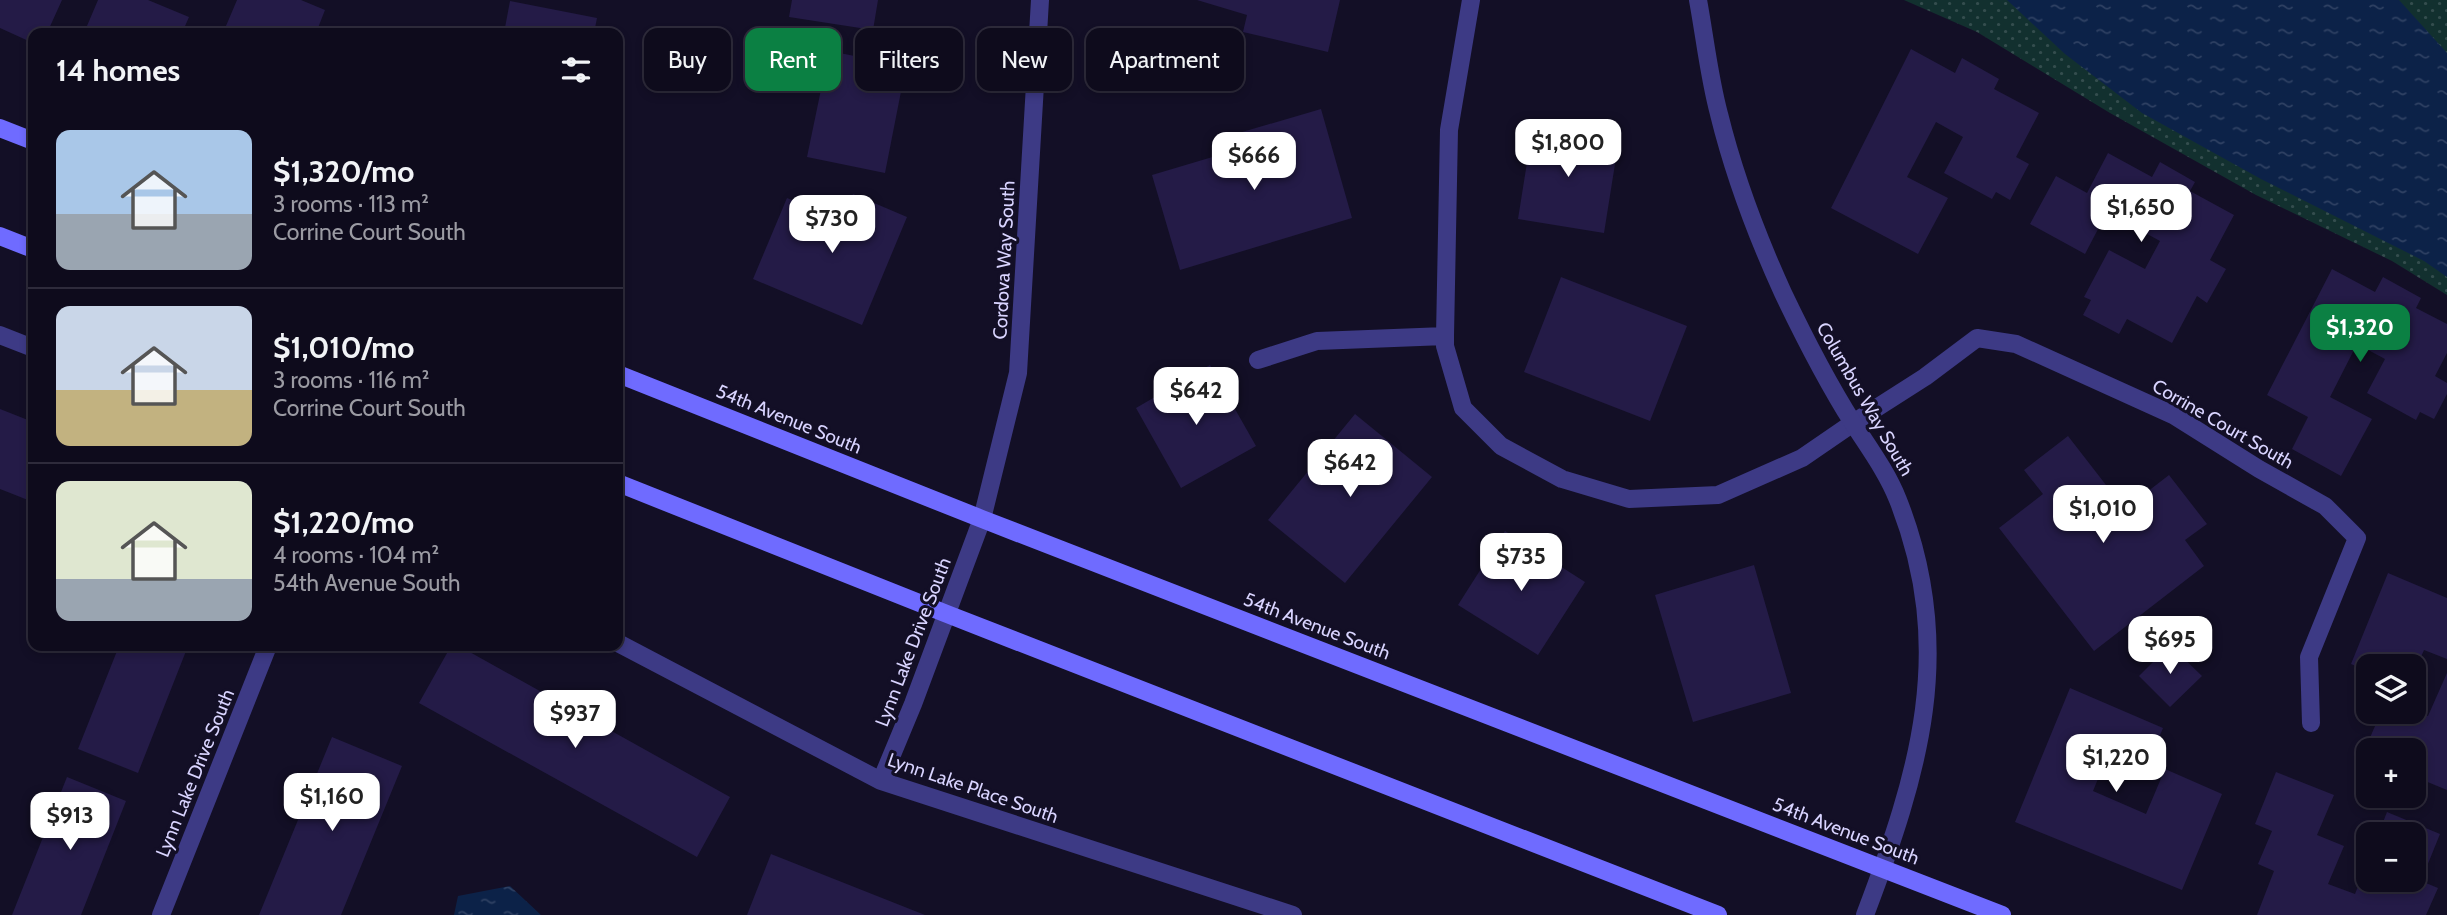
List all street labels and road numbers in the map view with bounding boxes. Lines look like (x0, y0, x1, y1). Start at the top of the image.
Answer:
street label: Cordova Way South (988, 180, 1020, 340)
street label: Columbus Way South (1812, 318, 1918, 480)
street label: Corrine Court South (2148, 374, 2298, 474)
street label: 54th Avenue South (713, 379, 865, 459)
street label: Lynn Lake Drive South (870, 554, 956, 730)
street label: 54th Avenue South (1241, 587, 1393, 665)
street label: Lynn Lake Drive South (151, 686, 239, 860)
street label: Lynn Lake Place South (885, 748, 1061, 828)
street label: 54th Avenue South (1770, 792, 1922, 870)

